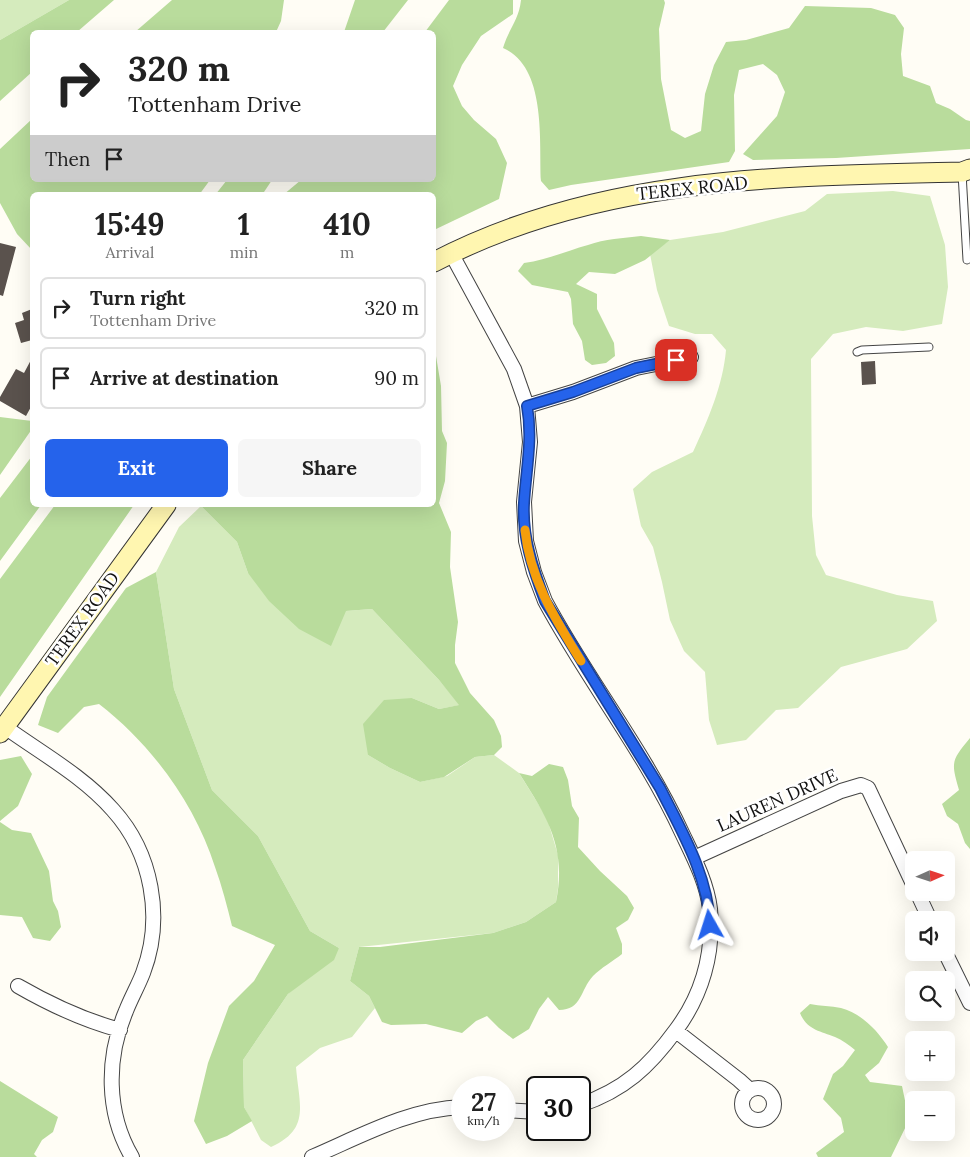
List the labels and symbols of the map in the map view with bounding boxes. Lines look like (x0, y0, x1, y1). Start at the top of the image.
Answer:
street label: TEREX ROAD (635, 171, 749, 205)
pin (655, 339, 697, 381)
street label: TEREX ROAD (40, 567, 124, 671)
street label: LAUREN DRIVE (713, 763, 841, 837)
north arrow (905, 851, 955, 901)
position arrow (683, 898, 735, 950)
speed limit sign: 30 (526, 1076, 591, 1141)

